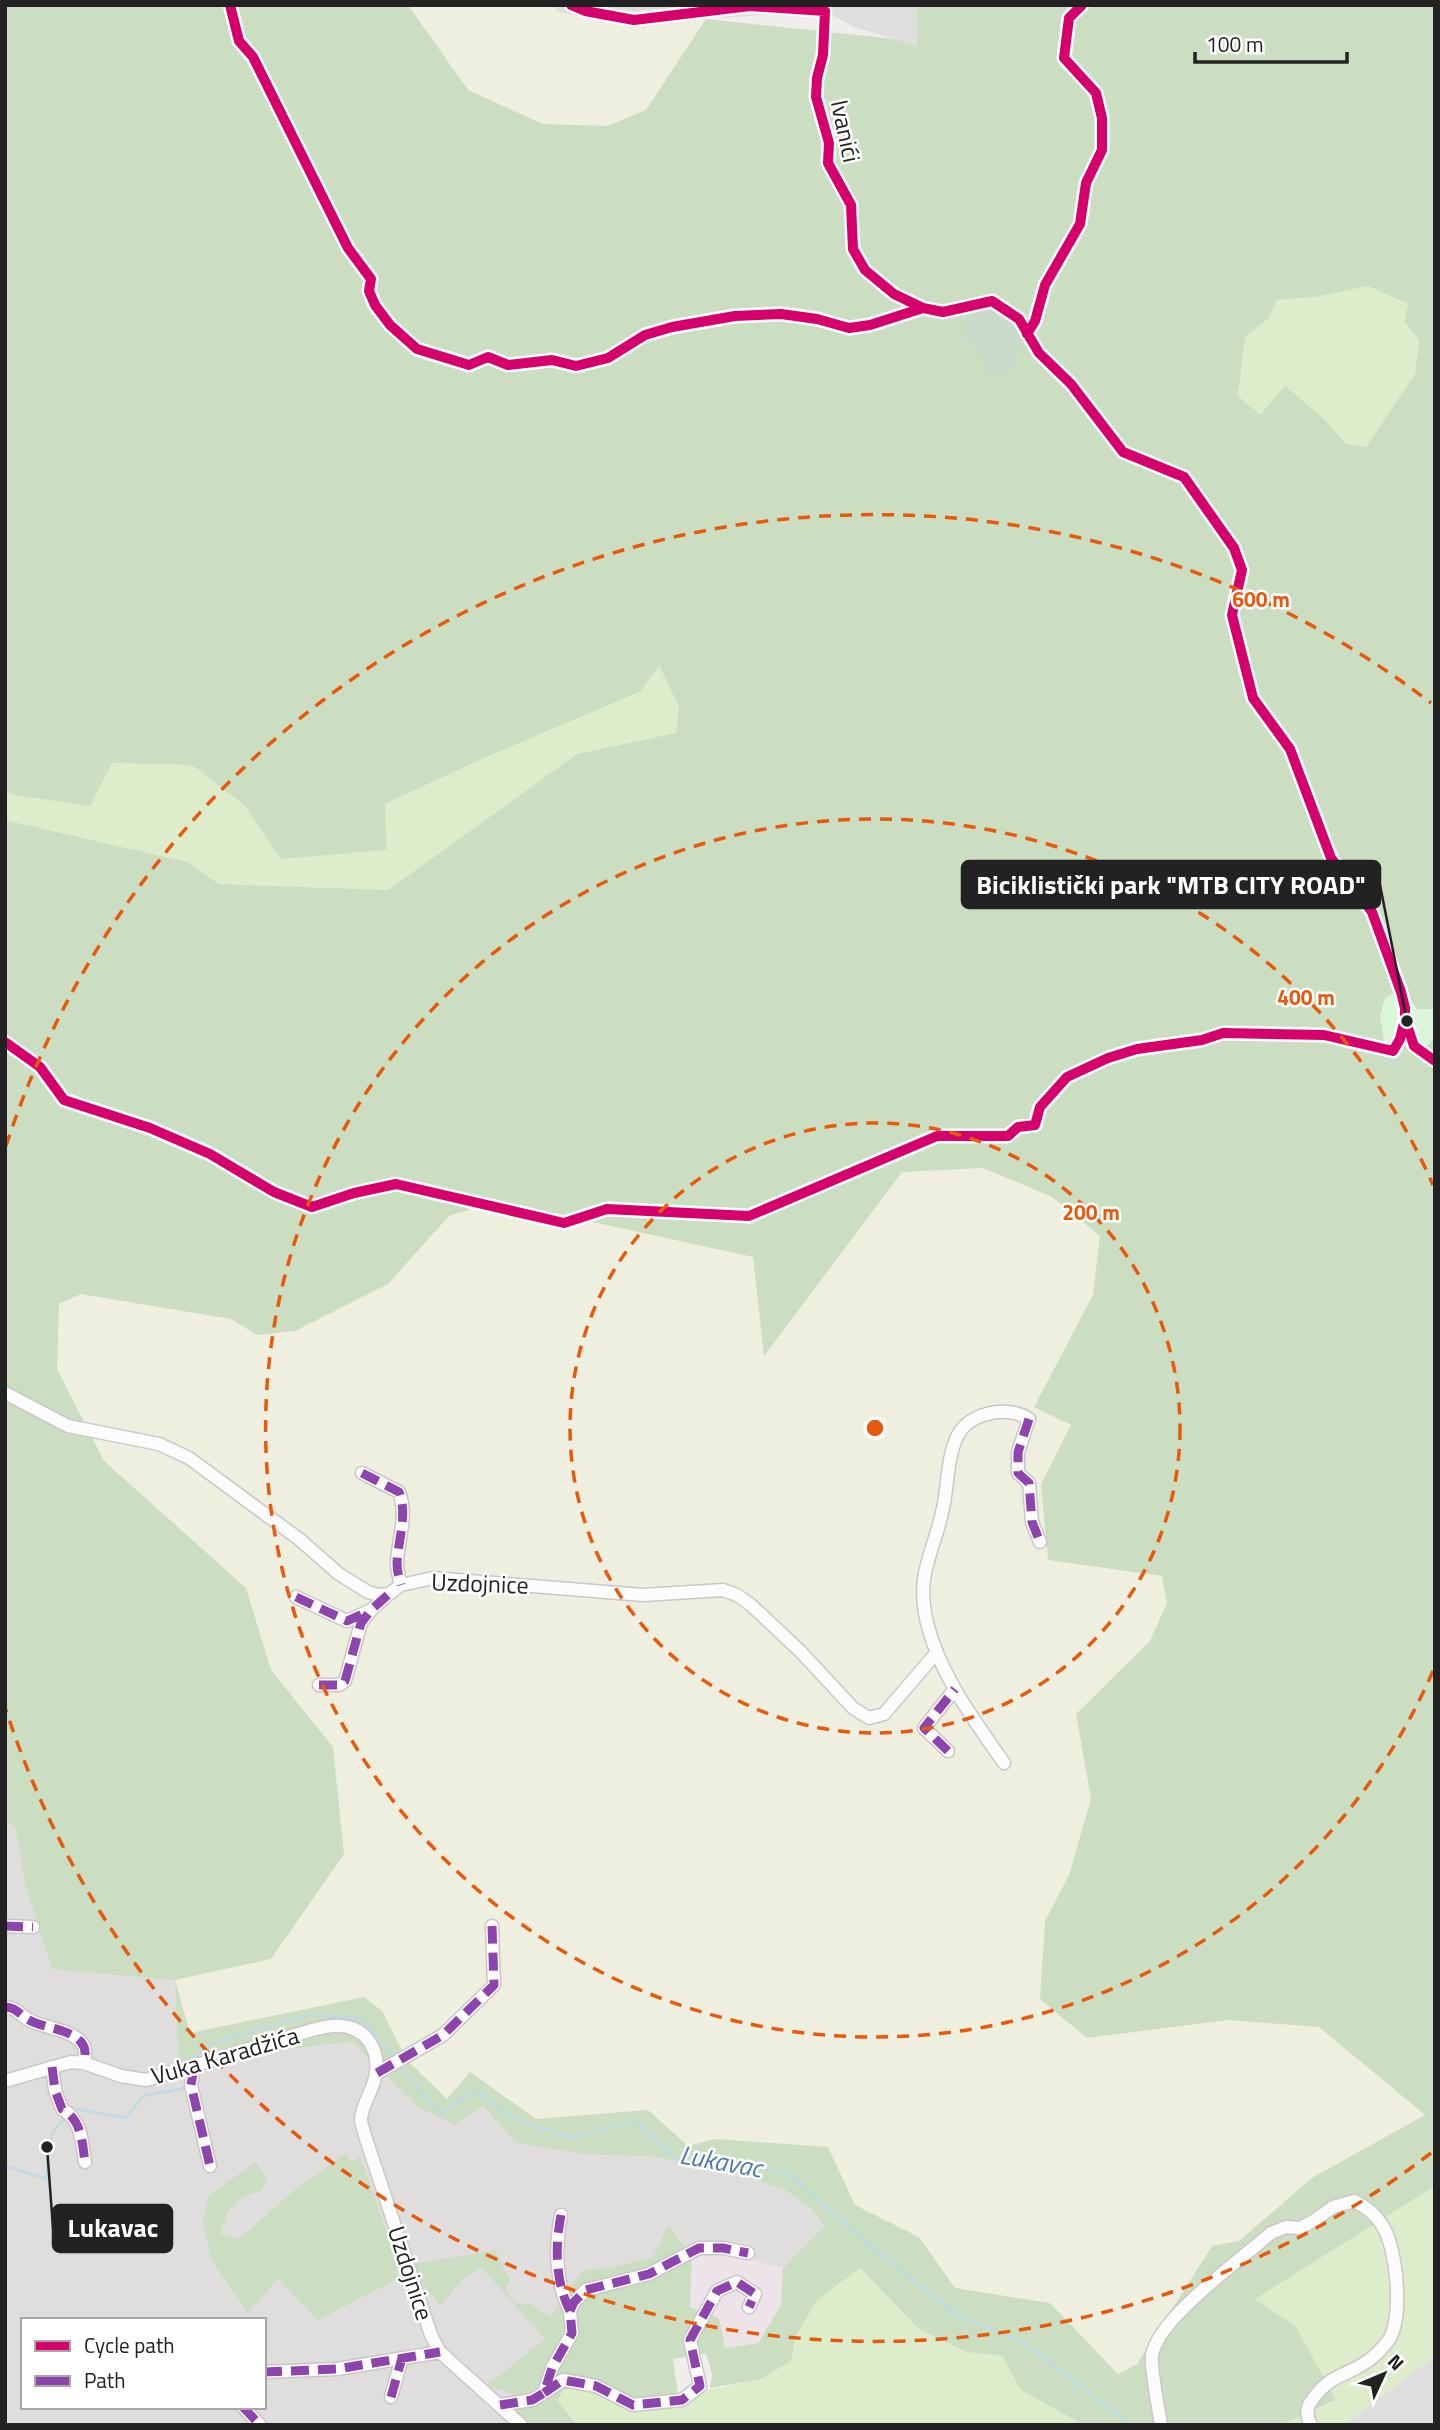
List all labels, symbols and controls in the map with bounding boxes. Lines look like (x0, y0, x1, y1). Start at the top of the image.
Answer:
scale bar (1195, 21, 1347, 65)
text: 100 m (1206, 28, 1263, 60)
street label: Ivanići (822, 96, 870, 166)
text: 600 m (1232, 583, 1290, 615)
callout: Biciklistički park "MTB CITY ROAD" (962, 861, 1380, 908)
text: Biciklistički park "MTB CITY ROAD" (976, 865, 1366, 904)
text: 400 m (1277, 981, 1335, 1013)
text: 200 m (1062, 1196, 1120, 1228)
centre of rings (863, 1416, 887, 1440)
street label: Uzdojnice (431, 1563, 529, 1603)
street label: Vuka Karadžića (147, 2017, 303, 2093)
water label: Lukavac (677, 2135, 768, 2188)
callout: Lukavac (53, 2205, 172, 2252)
text: Lukavac (68, 2208, 158, 2247)
street label: Uzdojnice (379, 2221, 443, 2325)
legend (21, 2318, 266, 2409)
text: Cycle path (84, 2329, 175, 2361)
north arrow (1349, 2339, 1419, 2409)
text: N (1382, 2347, 1412, 2377)
text: Path (84, 2364, 126, 2396)

